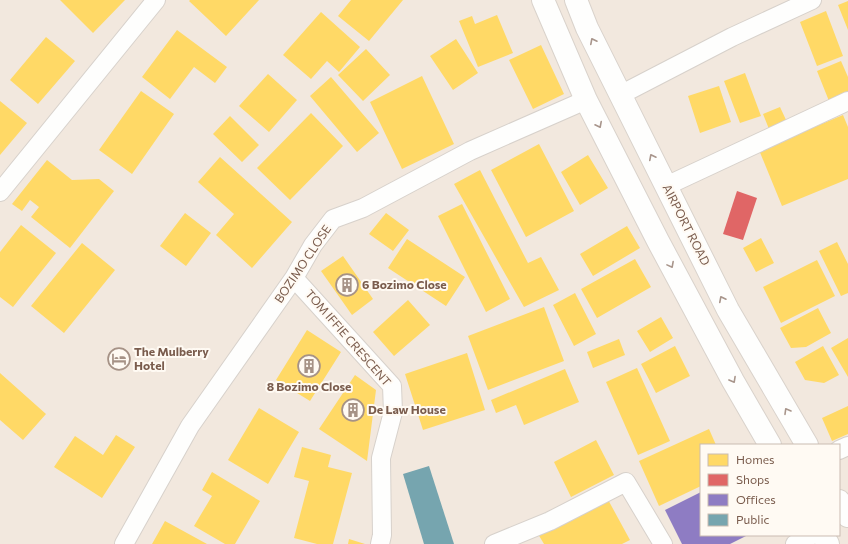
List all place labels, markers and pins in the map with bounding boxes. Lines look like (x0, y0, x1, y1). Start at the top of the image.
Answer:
building icon: 6 Bozimo Close (334, 272, 360, 298)
place label: 6 Bozimo Close (362, 277, 447, 291)
place label: The Mulberry Hotel (134, 344, 209, 372)
hotel icon: The Mulberry Hotel (106, 346, 132, 372)
building icon: 8 Bozimo Close (296, 353, 322, 379)
place label: 8 Bozimo Close (267, 379, 351, 393)
building icon: De Law House (340, 397, 366, 423)
place label: De Law House (368, 402, 446, 416)

